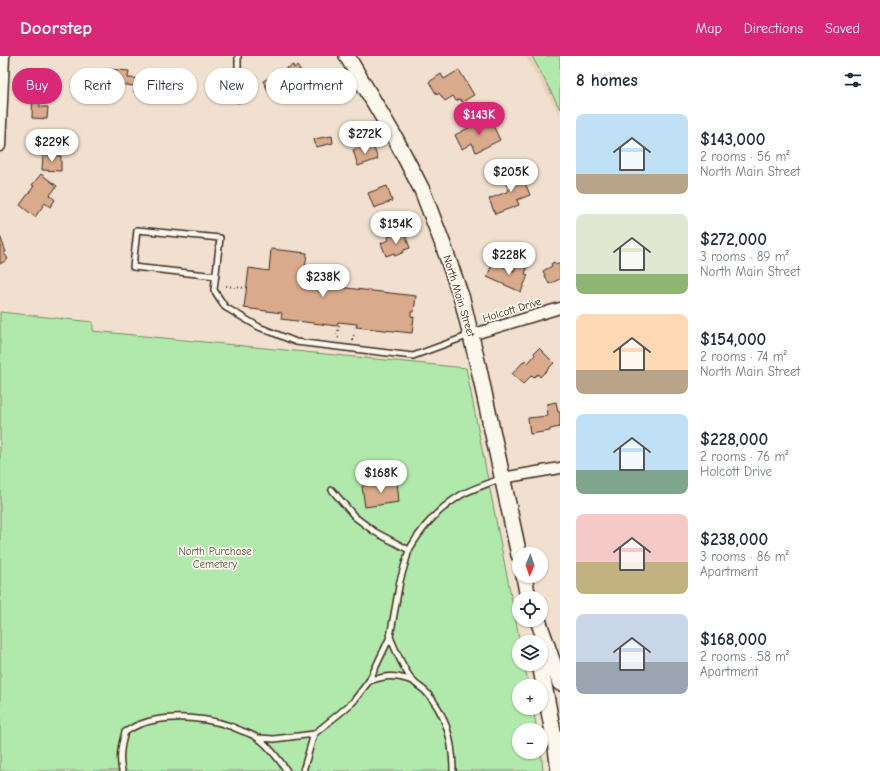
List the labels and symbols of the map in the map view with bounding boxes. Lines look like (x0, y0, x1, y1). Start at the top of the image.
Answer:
pin: $143K (451, 102, 507, 136)
pin: $272K (337, 121, 393, 155)
pin: $229K (24, 129, 80, 163)
pin: $205K (483, 159, 539, 193)
pin: $154K (368, 211, 424, 245)
pin: $228K (481, 242, 537, 276)
street label: North Main Street (440, 254, 478, 339)
pin: $238K (295, 264, 351, 298)
street label: Holcott Drive (481, 295, 543, 325)
pin: $168K (353, 460, 409, 494)
park label: North Purchase Cemetery (179, 545, 252, 571)
north arrow (512, 547, 548, 583)

